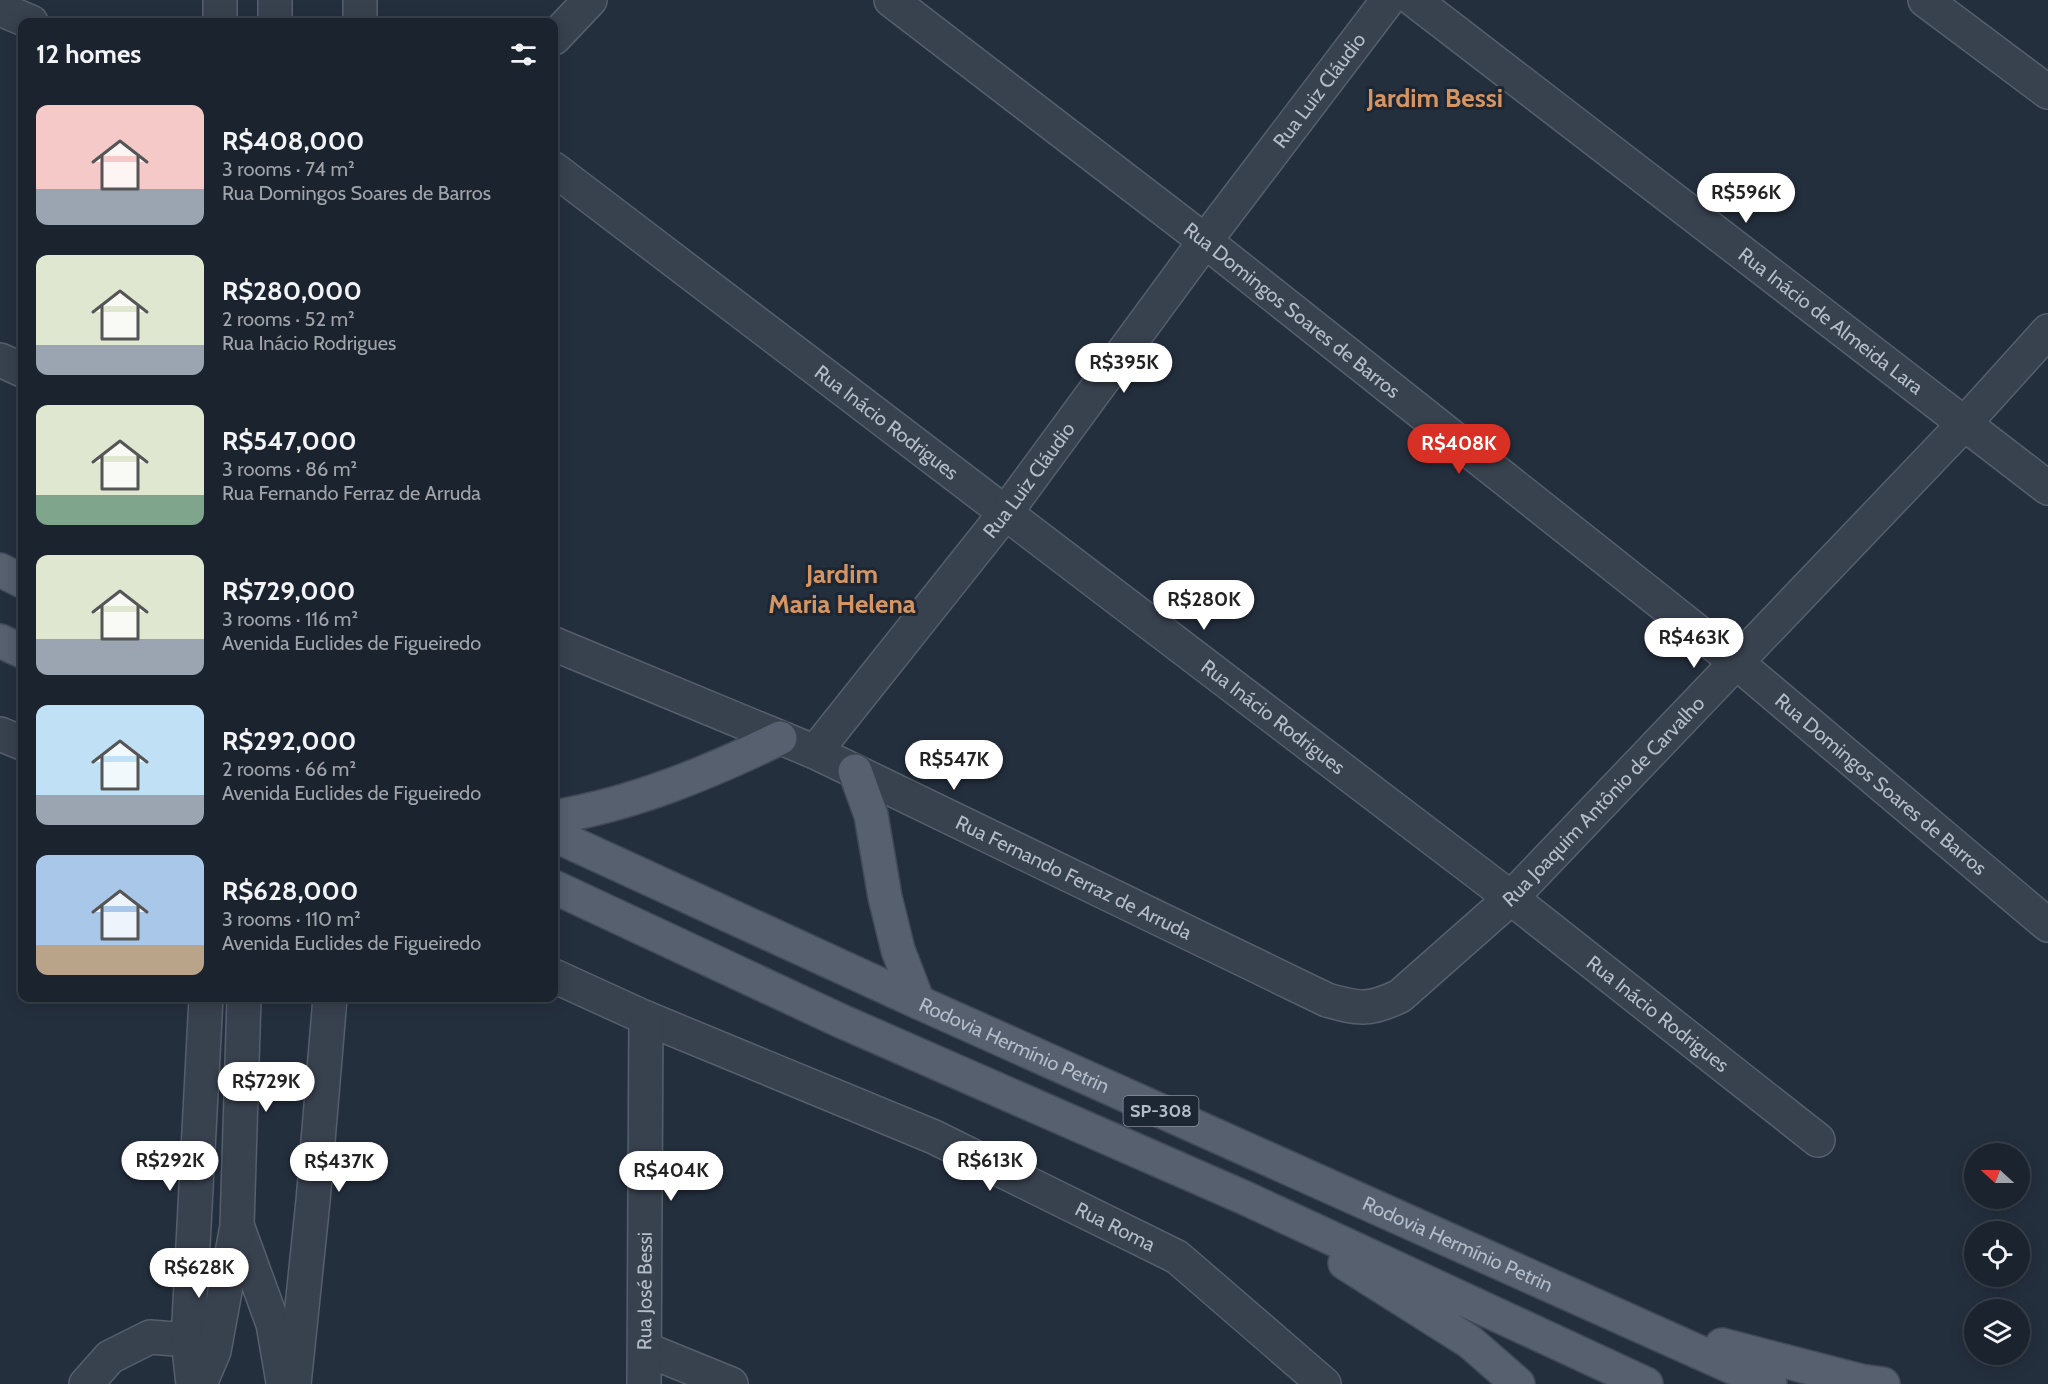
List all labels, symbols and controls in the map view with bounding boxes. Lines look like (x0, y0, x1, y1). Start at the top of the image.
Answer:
street label: Rua Luiz Cláudio (1268, 28, 1371, 153)
text: 12 homes (36, 38, 141, 70)
icon: filters (507, 38, 540, 71)
district label: Jardim Bessi (1366, 82, 1503, 114)
text: R$408,000 (222, 125, 364, 157)
icon: home (84, 129, 156, 201)
text: 3 rooms · 74 m² (222, 157, 355, 181)
pin: R$596K (1697, 173, 1795, 224)
text: R$596K (1711, 180, 1781, 204)
text: Rua Domingos Soares de Barros (222, 181, 491, 205)
street label: Rua Domingos Soares de Barros (1179, 217, 1405, 403)
street label: Rua Inácio de Almeida Lara (1734, 242, 1928, 400)
text: R$280,000 (222, 275, 362, 307)
icon: home (84, 279, 156, 351)
text: 2 rooms · 52 m² (222, 307, 355, 331)
text: Rua Inácio Rodrigues (222, 331, 396, 355)
pin: R$395K (1075, 343, 1173, 394)
text: R$395K (1089, 350, 1159, 374)
street label: Rua Inácio Rodrigues (810, 360, 963, 485)
street label: Rua Luiz Cláudio (978, 417, 1080, 543)
pin: R$408K (1410, 424, 1508, 475)
text: R$547,000 (222, 425, 357, 457)
icon: home (84, 429, 156, 501)
text: R$408K (1421, 431, 1497, 455)
text: 3 rooms · 86 m² (222, 457, 357, 481)
text: Rua Fernando Ferraz de Arruda (222, 481, 481, 505)
district label: Jardim Maria Helena (768, 558, 916, 620)
text: R$729,000 (222, 575, 355, 607)
icon: home (84, 579, 156, 651)
pin: R$280K (1155, 580, 1253, 631)
text: R$280K (1167, 587, 1241, 611)
text: 3 rooms · 116 m² (222, 607, 358, 631)
pin: R$463K (1645, 618, 1743, 669)
text: R$463K (1658, 625, 1730, 649)
text: Avenida Euclides de Figueiredo (222, 631, 481, 655)
street label: Rua Inácio Rodrigues (1197, 654, 1350, 779)
street label: Rua Domingos Soares de Barros (1770, 688, 1992, 880)
street label: Rua Joaquim Antônio de Carvalho (1498, 691, 1710, 912)
text: R$292,000 (222, 725, 356, 757)
icon: home (84, 729, 156, 801)
pin: R$547K (905, 740, 1003, 791)
text: R$547K (919, 747, 989, 771)
text: 2 rooms · 66 m² (222, 757, 356, 781)
text: Avenida Euclides de Figueiredo (222, 781, 481, 805)
street label: Rua Fernando Ferraz de Arruda (952, 810, 1196, 945)
text: R$628,000 (222, 875, 358, 907)
icon: home (84, 879, 156, 951)
text: 3 rooms · 110 m² (222, 907, 361, 931)
text: Avenida Euclides de Figueiredo (222, 931, 481, 955)
street label: Rua Inácio Rodrigues (1582, 950, 1734, 1077)
street label: Rodovia Hermínio Petrin (915, 992, 1113, 1098)
pin: R$729K (217, 1062, 315, 1113)
text: R$729K (232, 1069, 300, 1093)
road number: SP-308 (1124, 1096, 1198, 1126)
pin: R$292K (121, 1141, 219, 1192)
pin: R$613K (941, 1141, 1039, 1192)
pin: R$437K (290, 1142, 388, 1193)
north arrow (1964, 1143, 2030, 1209)
map controls (1964, 1143, 2030, 1365)
text: R$292K (135, 1148, 205, 1172)
text: R$613K (957, 1148, 1023, 1172)
text: R$437K (304, 1149, 374, 1173)
pin: R$404K (622, 1151, 720, 1202)
text: R$404K (633, 1158, 709, 1182)
street label: Rodovia Hermínio Petrin (1359, 1191, 1557, 1297)
street label: Rua Roma (1071, 1197, 1160, 1257)
button: locate (1964, 1221, 2030, 1287)
street label: Rua José Bessi (632, 1232, 657, 1350)
pin: R$628K (150, 1248, 248, 1299)
text: R$628K (164, 1255, 234, 1279)
button: layers (1964, 1299, 2030, 1365)

